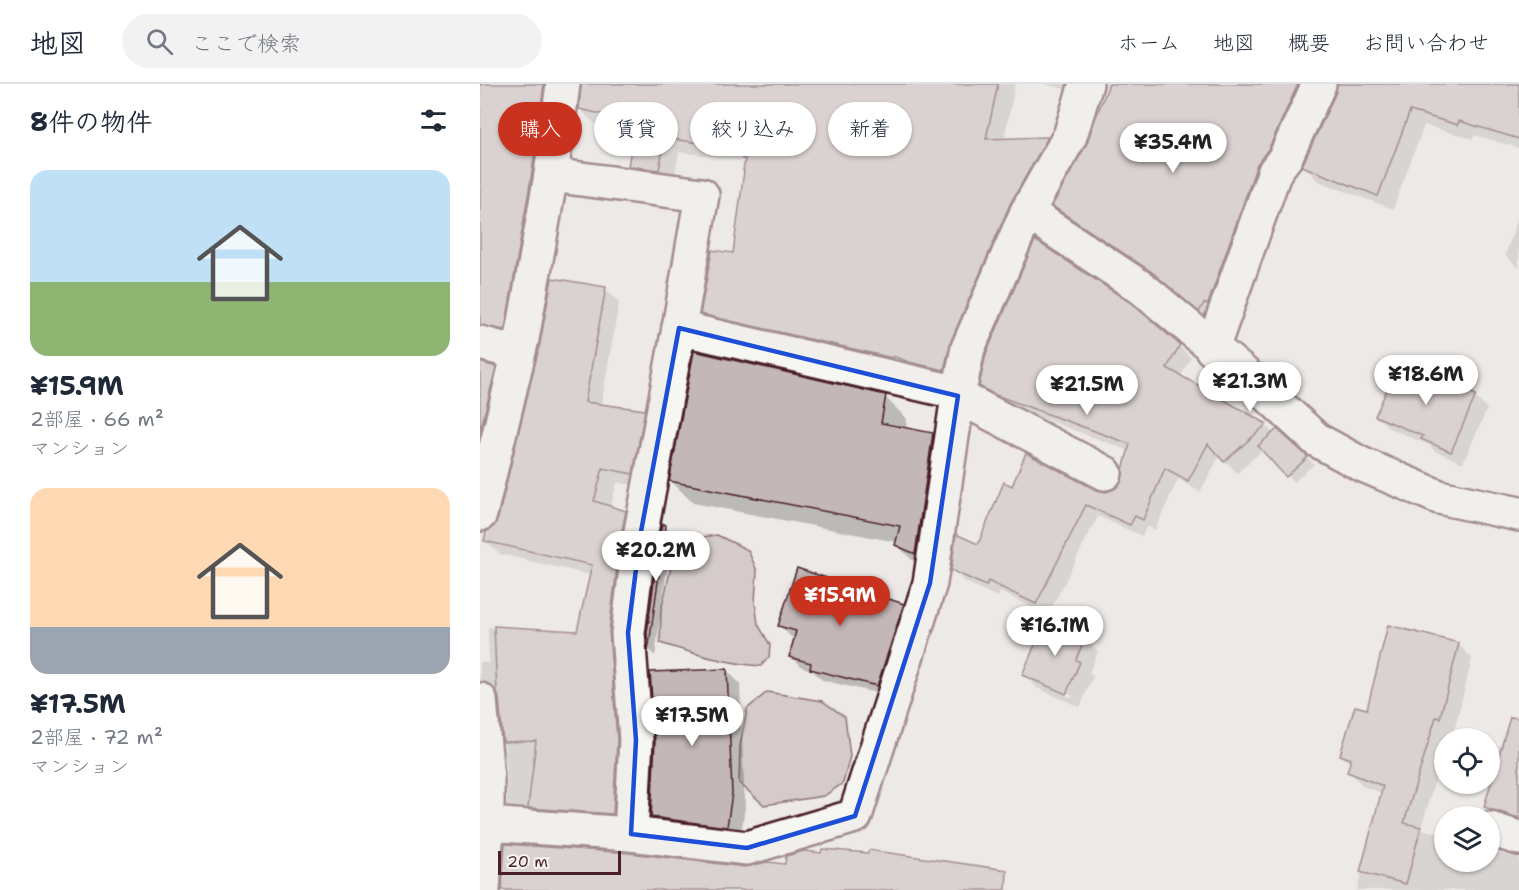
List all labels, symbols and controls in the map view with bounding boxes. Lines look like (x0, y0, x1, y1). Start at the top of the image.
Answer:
search box (122, 14, 542, 68)
text: 地図 (30, 24, 86, 62)
icon: search (143, 25, 176, 58)
text: ここで検索 (191, 29, 301, 58)
text: ホーム (1118, 29, 1180, 57)
text: 地図 (1213, 29, 1255, 57)
text: 概要 (1288, 29, 1330, 57)
text: お問い合わせ (1363, 29, 1489, 57)
chip: 購入 (498, 102, 582, 156)
chip: 賃貸 (594, 102, 678, 156)
chip: 絞り込み (690, 102, 816, 156)
chip: 新着 (828, 102, 912, 156)
text: 8件の物件 (30, 104, 152, 139)
icon: filters (417, 104, 450, 137)
pin: ¥35.4M (1124, 123, 1222, 174)
text: ¥35.4M (1134, 129, 1212, 155)
icon: home (186, 209, 294, 317)
pin: ¥18.6M (1377, 355, 1475, 406)
text: ¥18.6M (1388, 361, 1464, 387)
pin: ¥21.3M (1201, 362, 1299, 413)
pin: ¥21.5M (1038, 365, 1136, 416)
text: ¥15.9M (30, 368, 124, 403)
text: ¥21.3M (1212, 368, 1288, 394)
text: ¥21.5M (1050, 371, 1124, 397)
text: 2部屋 · 66 m² (30, 406, 164, 432)
text: マンション (30, 435, 129, 461)
icon: home (186, 527, 294, 635)
pin: ¥20.2M (607, 531, 705, 582)
text: ¥20.2M (616, 537, 696, 563)
pin: ¥15.9M (791, 576, 889, 627)
text: ¥15.9M (804, 582, 876, 608)
pin: ¥16.1M (1006, 606, 1104, 657)
text: ¥16.1M (1020, 612, 1090, 638)
text: ¥17.5M (30, 686, 126, 721)
pin: ¥17.5M (643, 696, 741, 747)
text: ¥17.5M (655, 702, 729, 728)
text: 2部屋 · 72 m² (30, 724, 163, 750)
map controls (1434, 728, 1500, 872)
button: locate (1434, 728, 1500, 794)
text: マンション (30, 753, 129, 779)
button: layers (1434, 806, 1500, 872)
scale bar (498, 848, 621, 876)
text: 20 m (507, 851, 548, 872)

